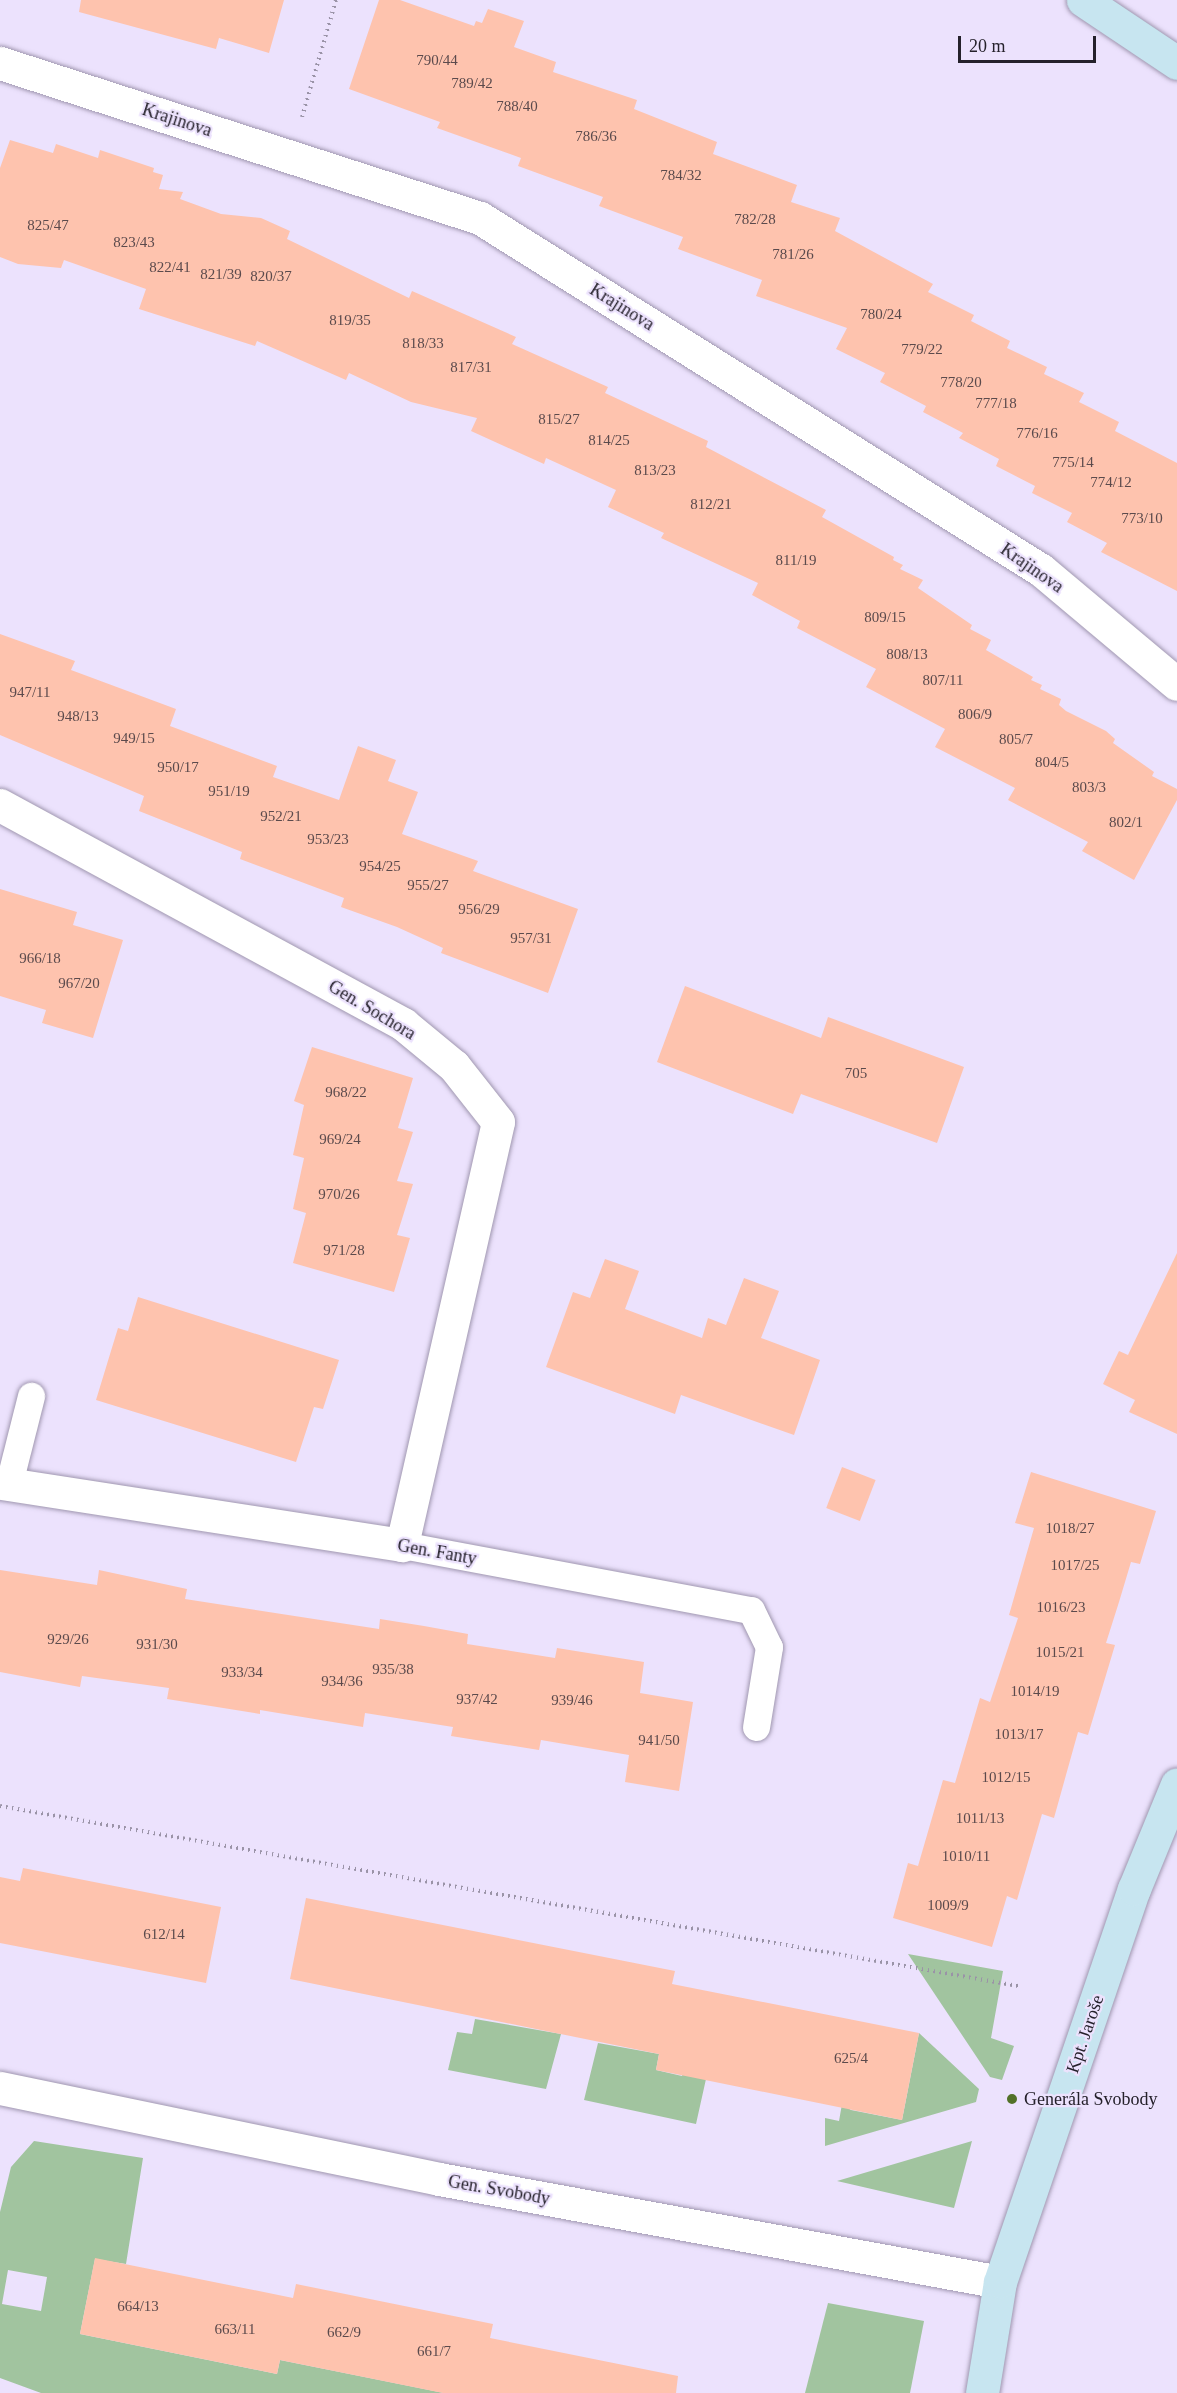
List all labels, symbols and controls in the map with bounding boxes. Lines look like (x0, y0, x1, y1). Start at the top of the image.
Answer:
scale bar (961, 24, 1099, 62)
text: 20 m (969, 36, 1006, 56)
house number: 790/44 (416, 52, 458, 70)
house number: 789/42 (451, 75, 493, 93)
house number: 788/40 (496, 98, 538, 116)
street label: Krajinova (139, 99, 215, 141)
house number: 786/36 (575, 128, 617, 146)
house number: 784/32 (660, 167, 702, 185)
house number: 782/28 (734, 211, 776, 229)
house number: 825/47 (27, 217, 69, 235)
house number: 823/43 (113, 234, 155, 252)
house number: 781/26 (772, 246, 814, 264)
house number: 822/41 (149, 259, 191, 277)
house number: 821/39 (200, 266, 242, 284)
house number: 820/37 (250, 268, 292, 286)
street label: Krajinova (586, 279, 658, 335)
house number: 780/24 (860, 306, 902, 324)
house number: 819/35 (329, 312, 371, 330)
house number: 818/33 (402, 335, 444, 353)
house number: 779/22 (901, 341, 943, 359)
house number: 817/31 (450, 359, 492, 377)
house number: 778/20 (940, 374, 982, 392)
house number: 777/18 (975, 395, 1017, 413)
house number: 815/27 (538, 411, 580, 429)
house number: 776/16 (1016, 425, 1058, 443)
house number: 814/25 (588, 432, 630, 450)
house number: 775/14 (1052, 454, 1094, 472)
house number: 813/23 (634, 462, 676, 480)
house number: 774/12 (1090, 474, 1132, 492)
house number: 812/21 (690, 496, 732, 514)
house number: 773/10 (1121, 510, 1163, 528)
street label: Krajinova (996, 539, 1068, 597)
house number: 811/19 (775, 552, 817, 570)
house number: 809/15 (864, 609, 906, 627)
house number: 808/13 (886, 646, 928, 664)
house number: 807/11 (922, 672, 964, 690)
house number: 947/11 (9, 684, 51, 702)
house number: 806/9 (958, 706, 992, 724)
house number: 948/13 (57, 708, 99, 726)
house number: 949/15 (113, 730, 155, 748)
house number: 805/7 (999, 731, 1033, 749)
house number: 804/5 (1035, 754, 1069, 772)
house number: 950/17 (157, 759, 199, 777)
house number: 803/3 (1072, 779, 1106, 797)
house number: 951/19 (208, 783, 250, 801)
house number: 952/21 (260, 808, 302, 826)
house number: 802/1 (1109, 814, 1143, 832)
house number: 953/23 (307, 831, 349, 849)
house number: 954/25 (359, 858, 401, 876)
house number: 955/27 (407, 877, 449, 895)
house number: 956/29 (458, 901, 500, 919)
house number: 957/31 (510, 930, 552, 948)
house number: 966/18 (19, 950, 61, 968)
house number: 967/20 (58, 975, 100, 993)
street label: Gen. Sochora (324, 976, 420, 1044)
house number: 705 (845, 1065, 867, 1083)
house number: 968/22 (325, 1084, 367, 1102)
house number: 969/24 (319, 1131, 361, 1149)
house number: 970/26 (318, 1186, 360, 1204)
house number: 971/28 (323, 1242, 365, 1260)
house number: 1018/27 (1045, 1520, 1095, 1538)
street label: Gen. Fanty (396, 1534, 478, 1570)
house number: 1017/25 (1050, 1557, 1100, 1575)
house number: 1016/23 (1036, 1599, 1086, 1617)
house number: 929/26 (47, 1631, 89, 1649)
house number: 931/30 (136, 1636, 178, 1654)
house number: 1015/21 (1035, 1644, 1085, 1662)
house number: 935/38 (372, 1661, 414, 1679)
house number: 933/34 (221, 1664, 263, 1682)
house number: 934/36 (321, 1673, 363, 1691)
house number: 1014/19 (1010, 1683, 1060, 1701)
house number: 937/42 (456, 1691, 498, 1709)
house number: 939/46 (551, 1692, 593, 1710)
house number: 1013/17 (994, 1726, 1044, 1744)
house number: 941/50 (638, 1732, 680, 1750)
house number: 1012/15 (981, 1769, 1031, 1787)
house number: 1011/13 (956, 1810, 1004, 1828)
house number: 1010/11 (942, 1848, 990, 1866)
house number: 1009/9 (927, 1897, 969, 1915)
house number: 612/14 (143, 1926, 185, 1944)
street label: Kpt. Jaroše (1062, 1992, 1108, 2076)
house number: 625/4 (834, 2050, 868, 2068)
place label: Generála Svobody (1024, 2088, 1157, 2110)
marker: Generála Svobody (1005, 2092, 1019, 2106)
street label: Gen. Svobody (446, 2170, 552, 2210)
house number: 664/13 (117, 2298, 159, 2316)
house number: 663/11 (214, 2321, 256, 2339)
house number: 662/9 (327, 2324, 361, 2342)
house number: 661/7 (417, 2343, 451, 2361)

